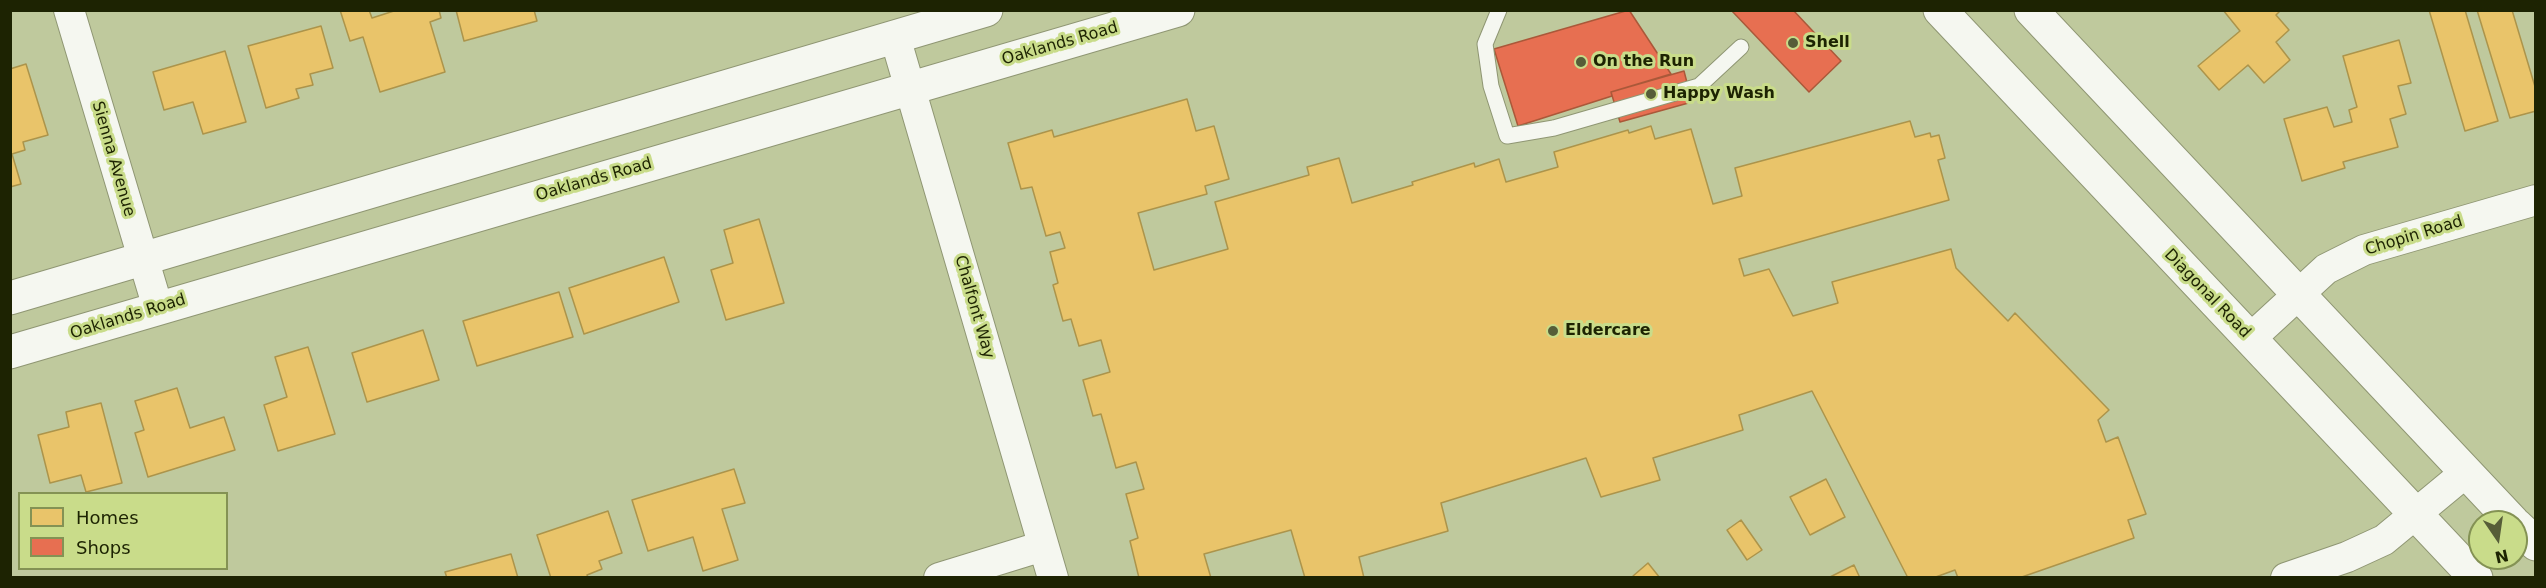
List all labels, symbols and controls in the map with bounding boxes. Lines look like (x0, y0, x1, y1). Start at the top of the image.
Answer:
street label: Oaklands Road (1000, 18, 1120, 70)
place label: Shell (1805, 33, 1850, 53)
marker: Shell (1786, 36, 1800, 50)
place label: On the Run (1593, 52, 1694, 72)
marker: On the Run (1574, 55, 1588, 69)
place label: Happy Wash (1663, 84, 1775, 104)
marker: Happy Wash (1644, 87, 1658, 101)
street label: Sienna Avenue (87, 99, 139, 219)
street label: Oaklands Road (534, 154, 654, 206)
street label: Chopin Road (2363, 212, 2465, 260)
street label: Diagonal Road (2160, 246, 2254, 342)
street label: Chalfont Way (950, 253, 998, 361)
street label: Oaklands Road (68, 290, 188, 344)
place label: Eldercare (1565, 321, 1651, 341)
marker: Eldercare (1546, 324, 1560, 338)
legend (18, 492, 228, 570)
text: Homes (76, 507, 139, 528)
north arrow (2468, 510, 2528, 570)
text: Shops (76, 537, 131, 558)
text: N (2493, 545, 2510, 567)

